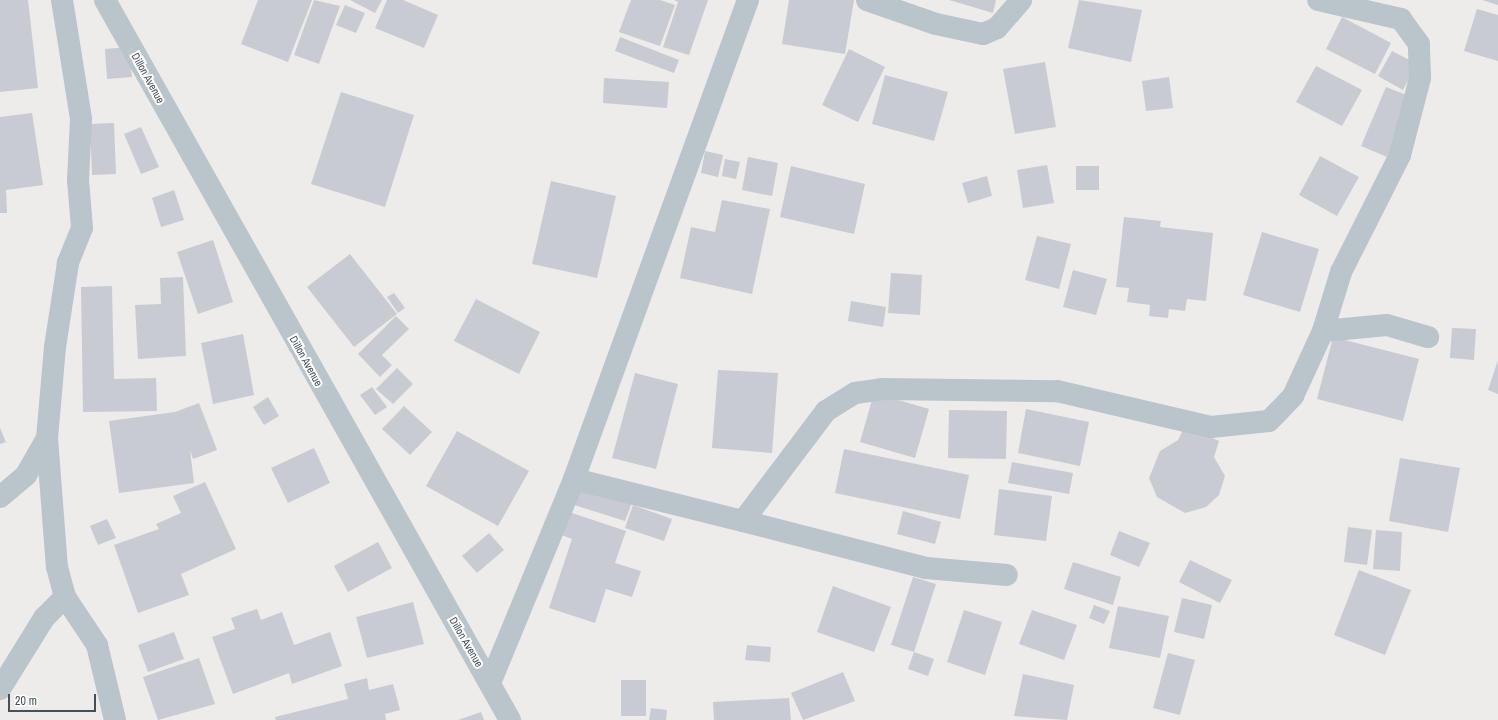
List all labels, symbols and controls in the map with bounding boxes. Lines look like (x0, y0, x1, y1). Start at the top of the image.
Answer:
street label: Dillon Avenue (129, 50, 167, 106)
street label: Dillon Avenue (287, 333, 325, 389)
street label: Dillon Avenue (446, 614, 486, 670)
scale bar (10, 686, 98, 712)
text: 20 m (15, 693, 37, 709)

